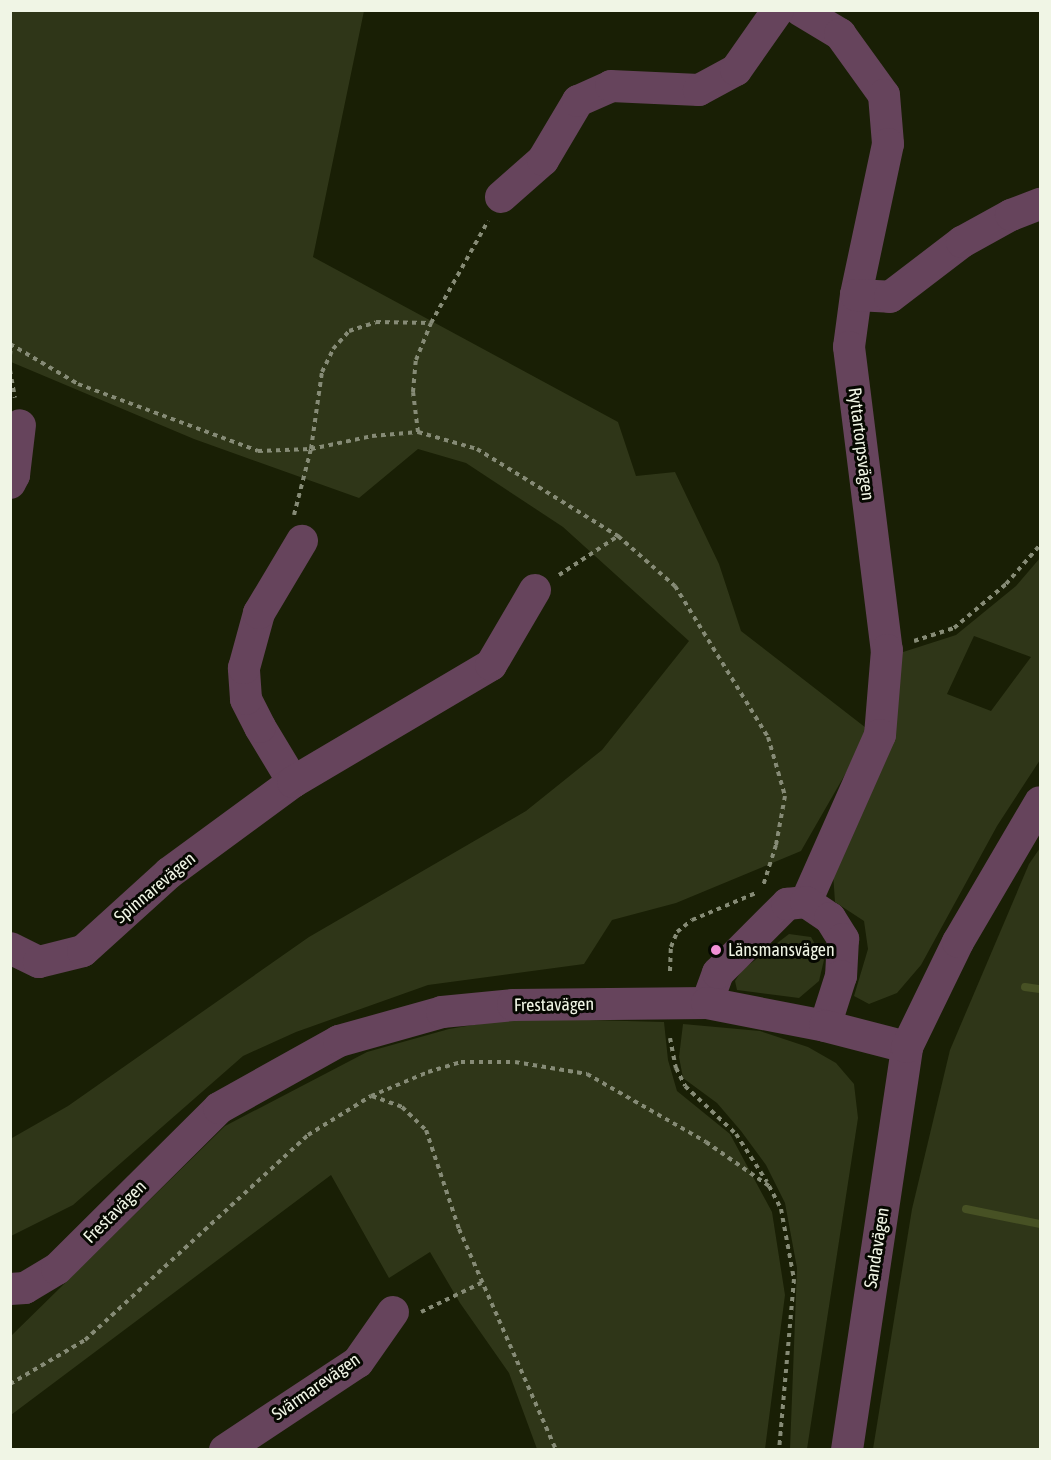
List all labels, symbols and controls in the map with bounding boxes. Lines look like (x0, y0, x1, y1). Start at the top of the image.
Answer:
street label: Ryttartorpsvägen (843, 386, 879, 502)
street label: Spinnarevägen (110, 848, 200, 928)
place label: Länsmansvägen (728, 939, 835, 961)
marker: Länsmansvägen (709, 943, 723, 957)
street label: Frestavägen (514, 994, 594, 1016)
street label: Frestavägen (79, 1176, 151, 1248)
street label: Sandavägen (860, 1206, 894, 1290)
street label: Svärmarevägen (268, 1349, 364, 1425)

